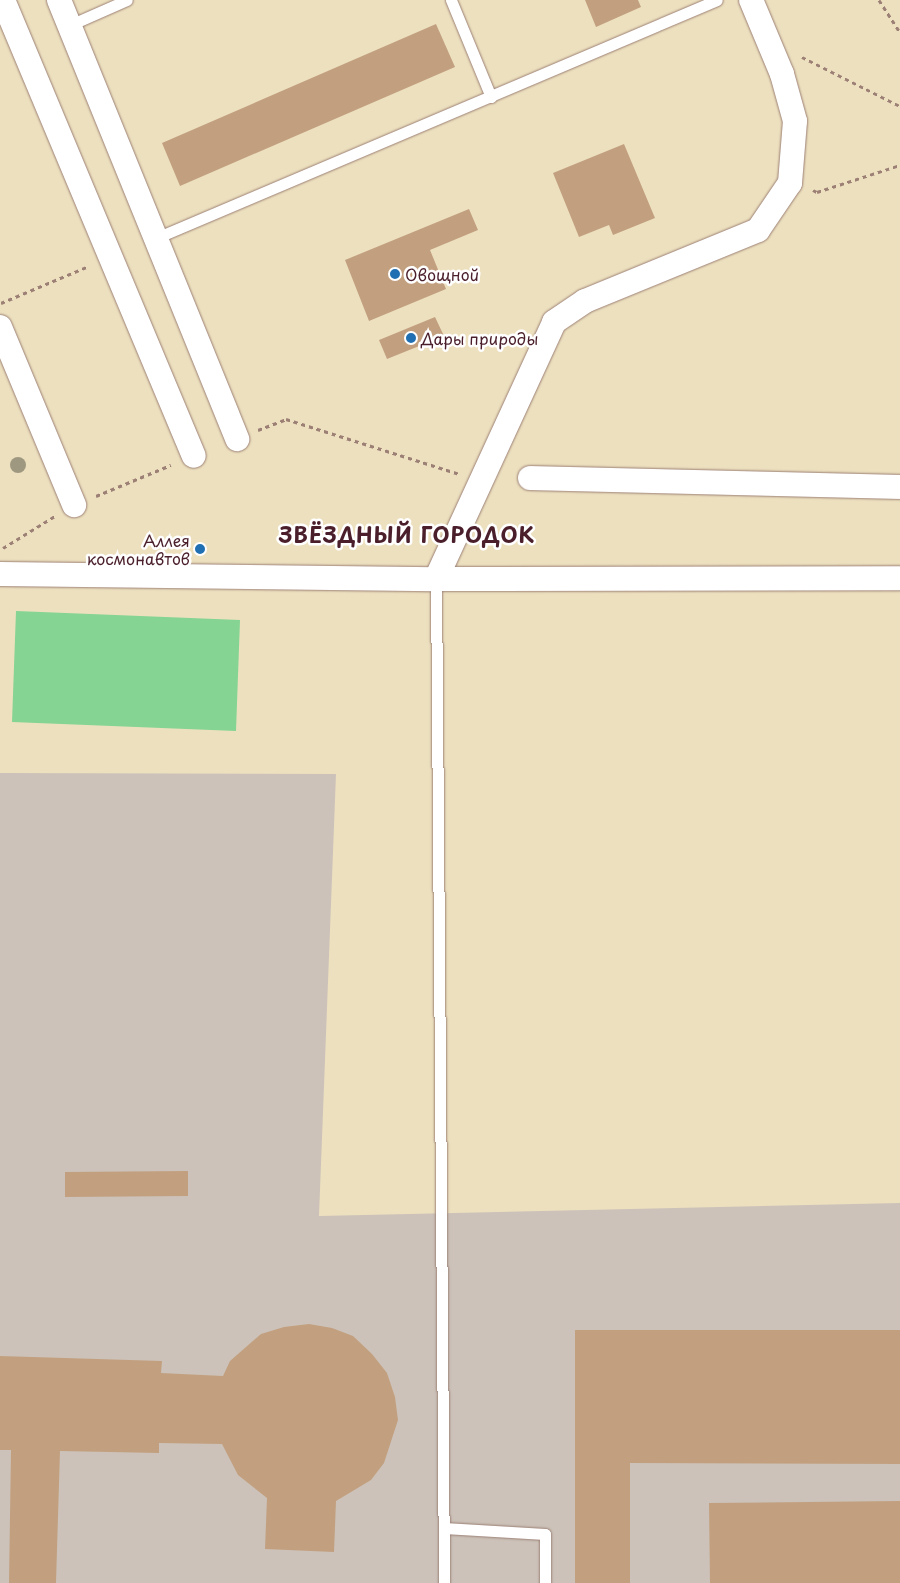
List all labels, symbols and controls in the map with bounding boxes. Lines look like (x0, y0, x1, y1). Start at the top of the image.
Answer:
place label: Овощной (405, 264, 479, 284)
marker: Овощной (389, 268, 401, 280)
place label: Дары природы (421, 328, 539, 348)
marker: Дары природы (405, 332, 417, 344)
district label: ЗВЁЗДНЫЙ ГОРОДОК (278, 521, 536, 547)
place label: Аллея космонавтов (87, 530, 190, 568)
marker: Аллея космонавтов (194, 543, 206, 555)

